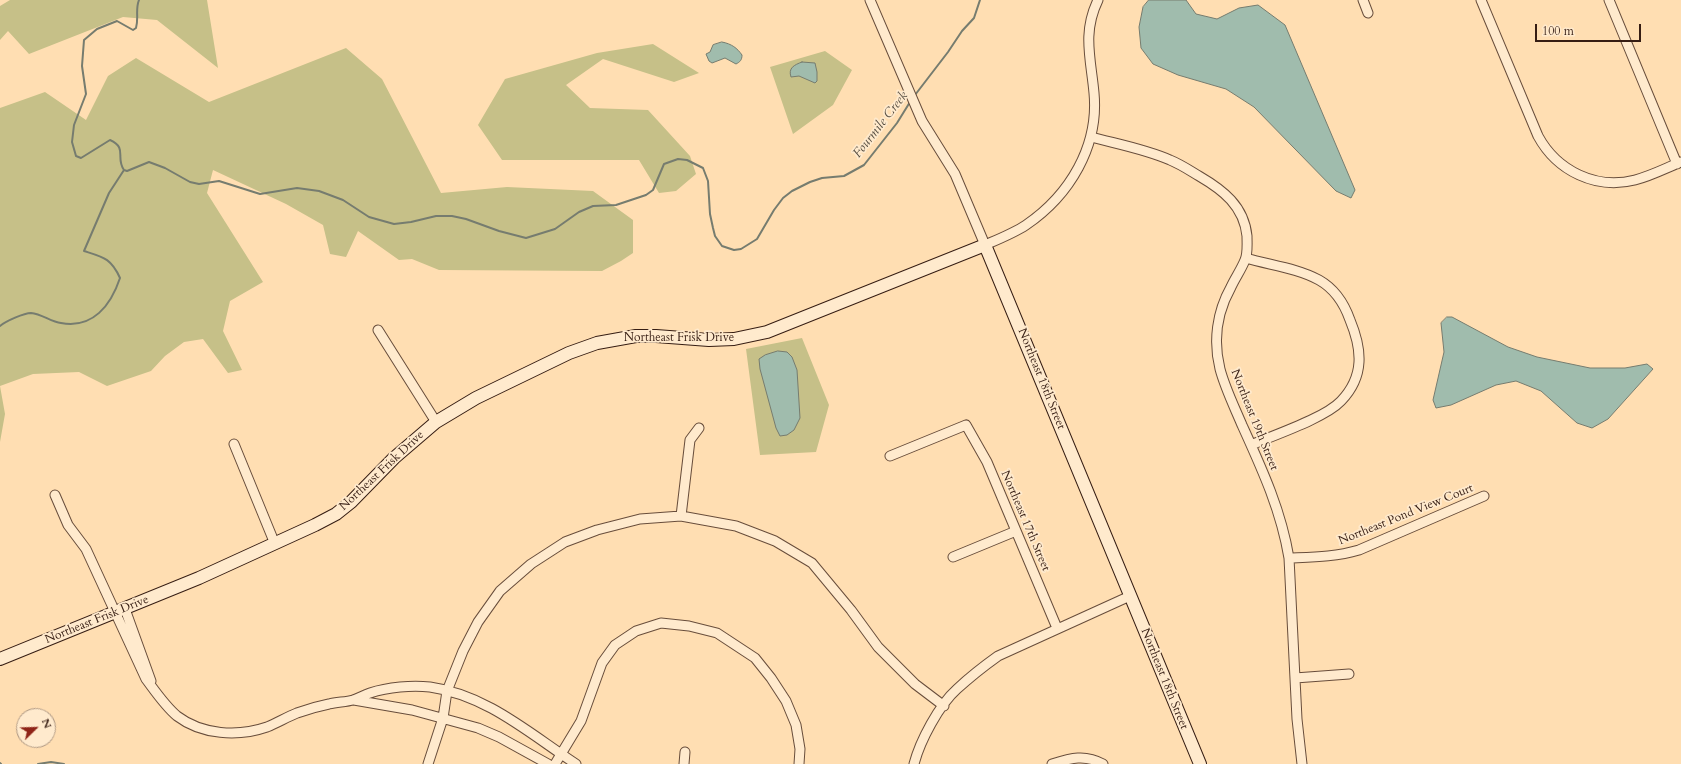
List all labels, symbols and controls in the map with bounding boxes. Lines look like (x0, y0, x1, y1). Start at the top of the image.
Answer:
scale bar (1537, 16, 1643, 42)
text: 100 m (1542, 23, 1574, 39)
water label: Fourmile Creek (850, 89, 912, 161)
street label: Northeast 18th Street (1014, 326, 1068, 432)
street label: Northeast Frisk Drive (624, 331, 734, 345)
street label: Northeast 19th Street (1227, 367, 1281, 473)
street label: Northeast Frisk Drive (337, 428, 427, 514)
street label: Northeast 17th Street (997, 469, 1053, 573)
street label: Northeast Pond View Court (1337, 481, 1475, 549)
street label: Northeast Frisk Drive (43, 593, 151, 647)
street label: Northeast 18th Street (1137, 626, 1191, 732)
north arrow (16, 708, 56, 748)
text: N (38, 716, 55, 731)

